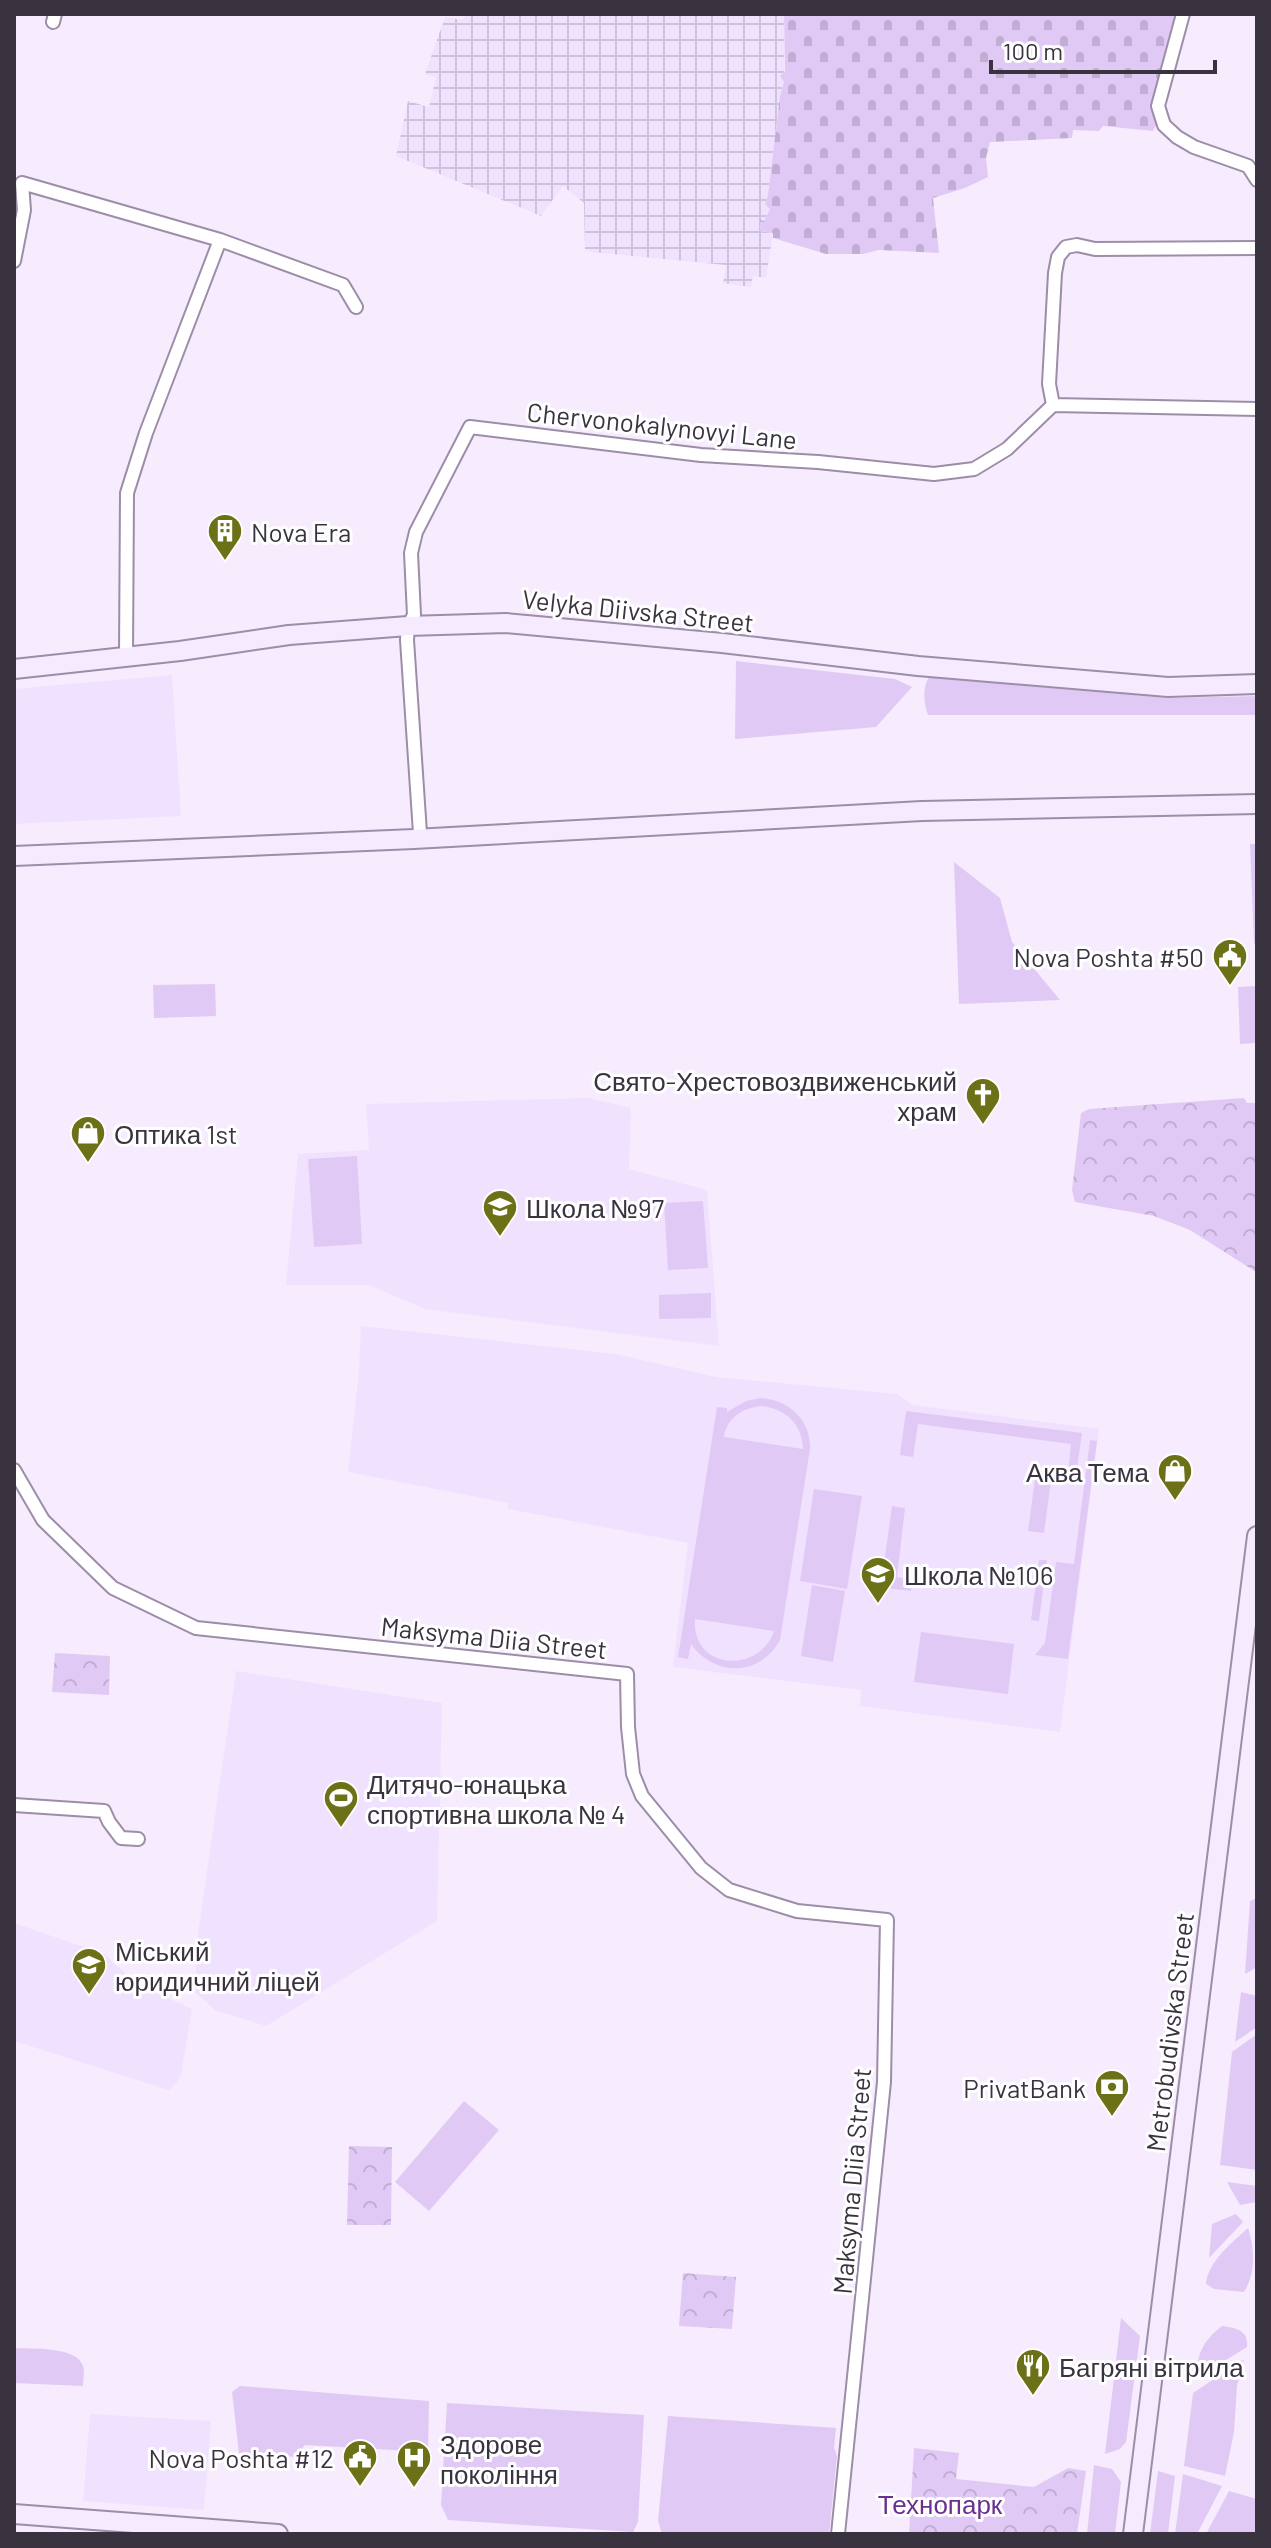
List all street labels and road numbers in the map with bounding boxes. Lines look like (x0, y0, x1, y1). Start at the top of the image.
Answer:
street label: Chervonokalynovyi Lane (526, 395, 798, 455)
street label: Velyka Diivska Street (521, 582, 755, 638)
street label: Maksyma Diia Street (379, 1610, 609, 1664)
street label: Metrobudivska Street (1139, 1911, 1199, 2153)
street label: Maksyma Diia Street (826, 2066, 876, 2296)

